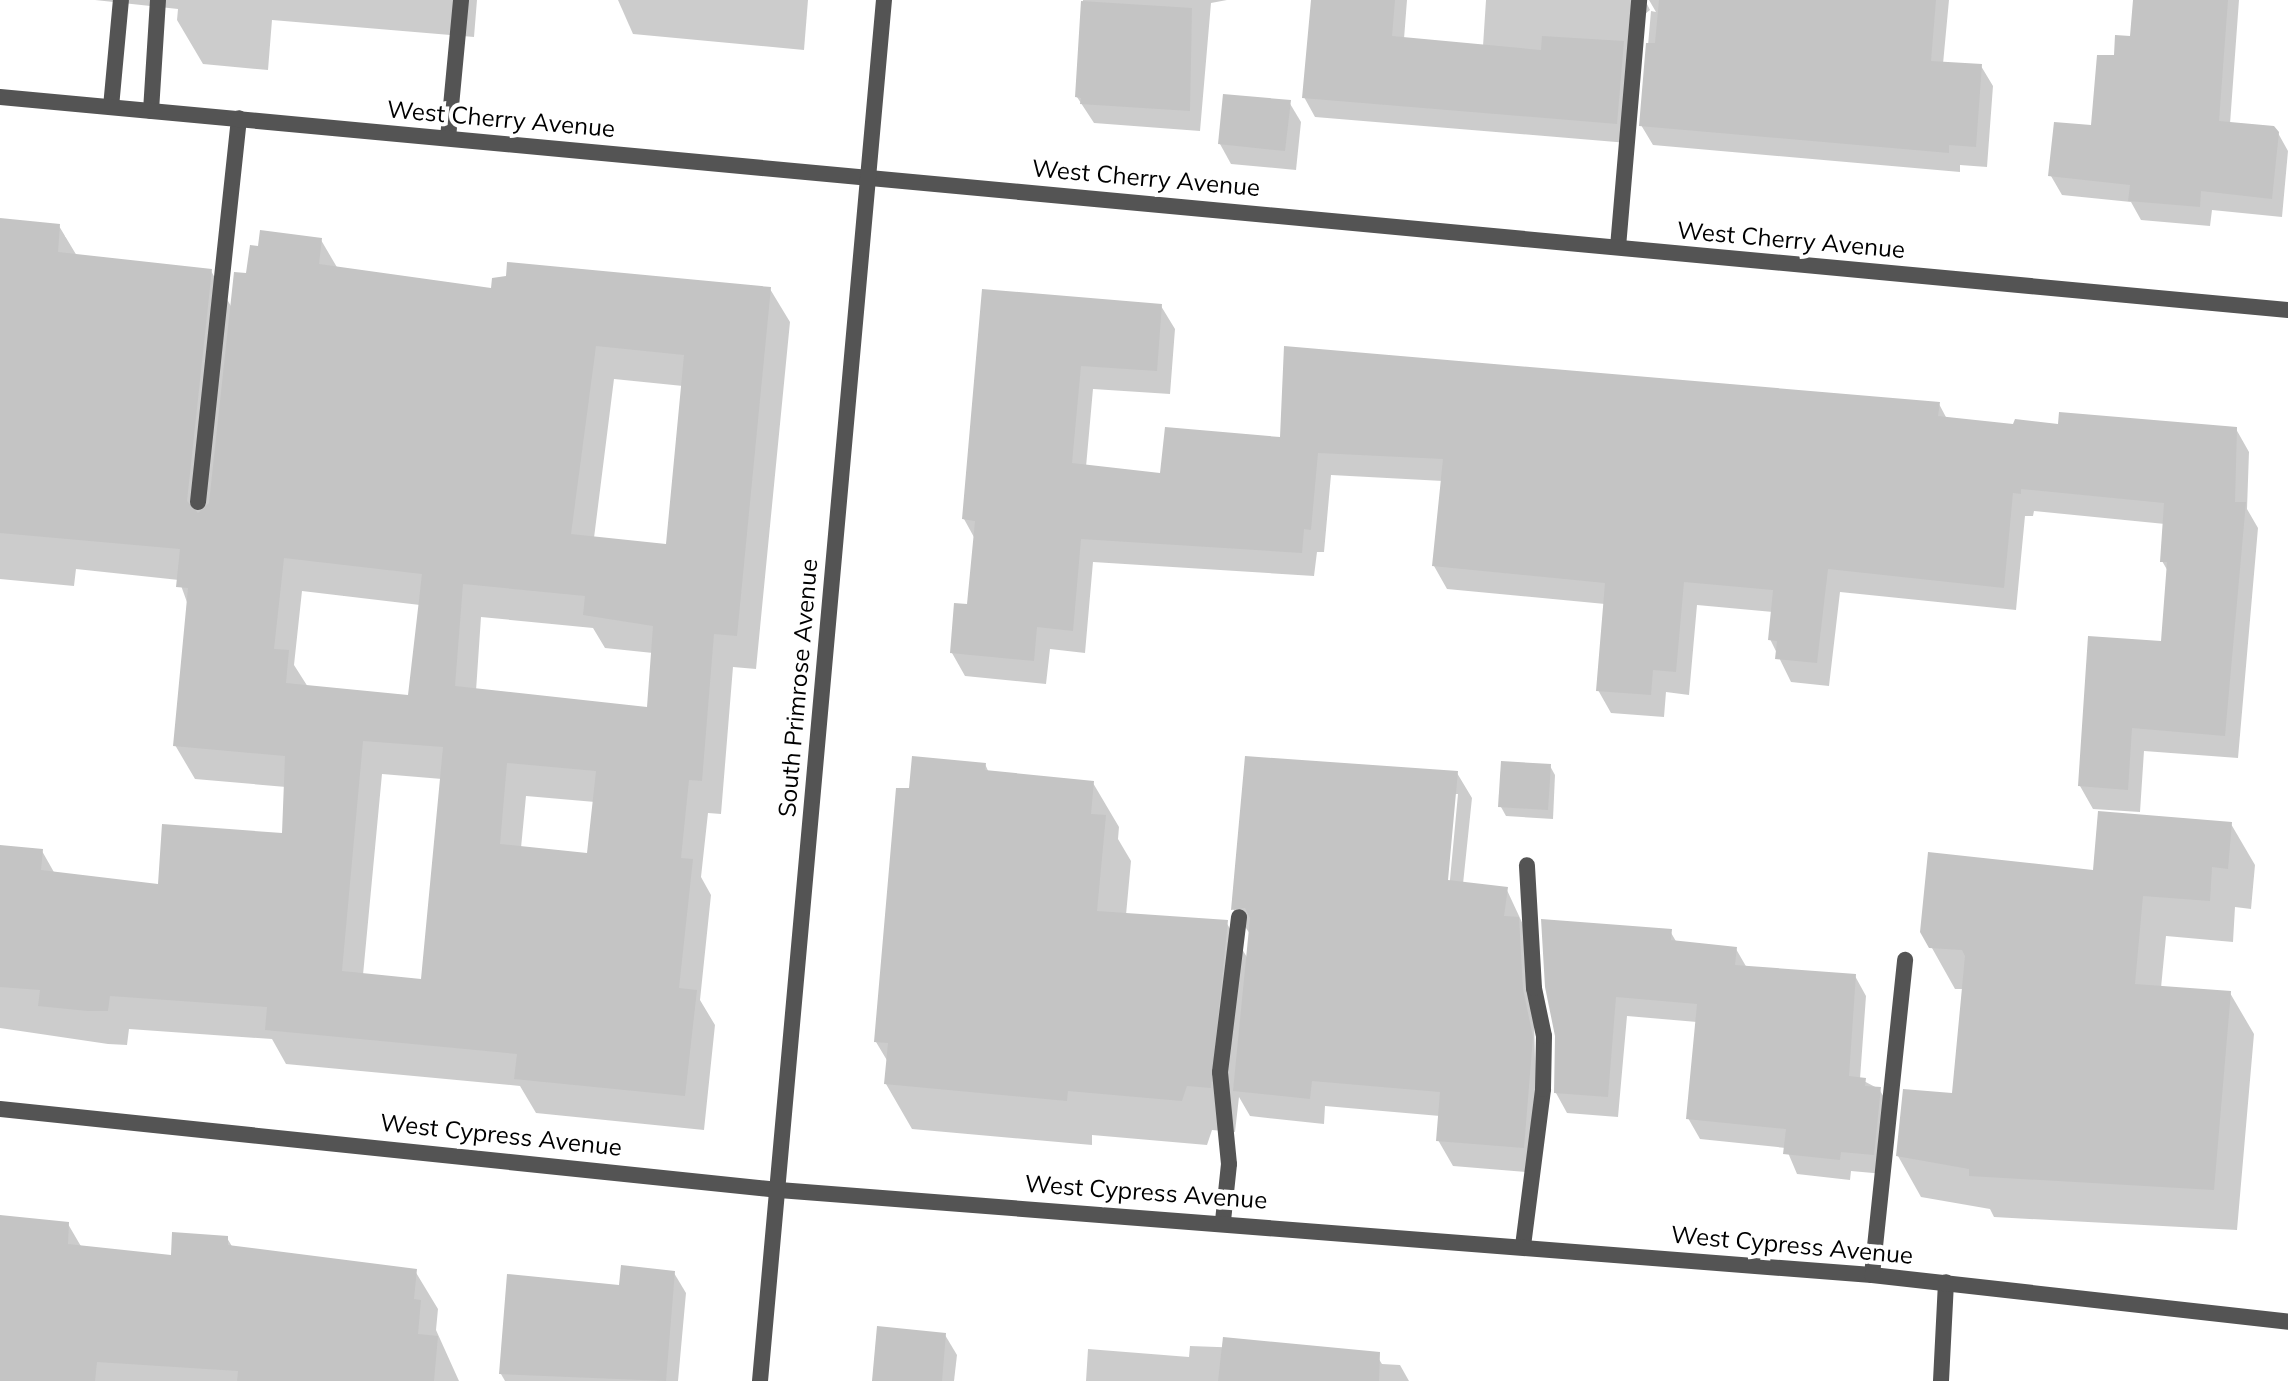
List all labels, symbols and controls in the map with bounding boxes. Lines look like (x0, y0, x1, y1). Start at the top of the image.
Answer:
street label: West Cherry Avenue (386, 95, 616, 143)
street label: West Cherry Avenue (1031, 154, 1261, 202)
street label: West Cherry Avenue (1676, 216, 1906, 264)
street label: South Primrose Avenue (772, 558, 824, 818)
street label: West Cypress Avenue (379, 1108, 623, 1162)
street label: West Cypress Avenue (1024, 1169, 1268, 1215)
street label: West Cypress Avenue (1670, 1220, 1914, 1270)

